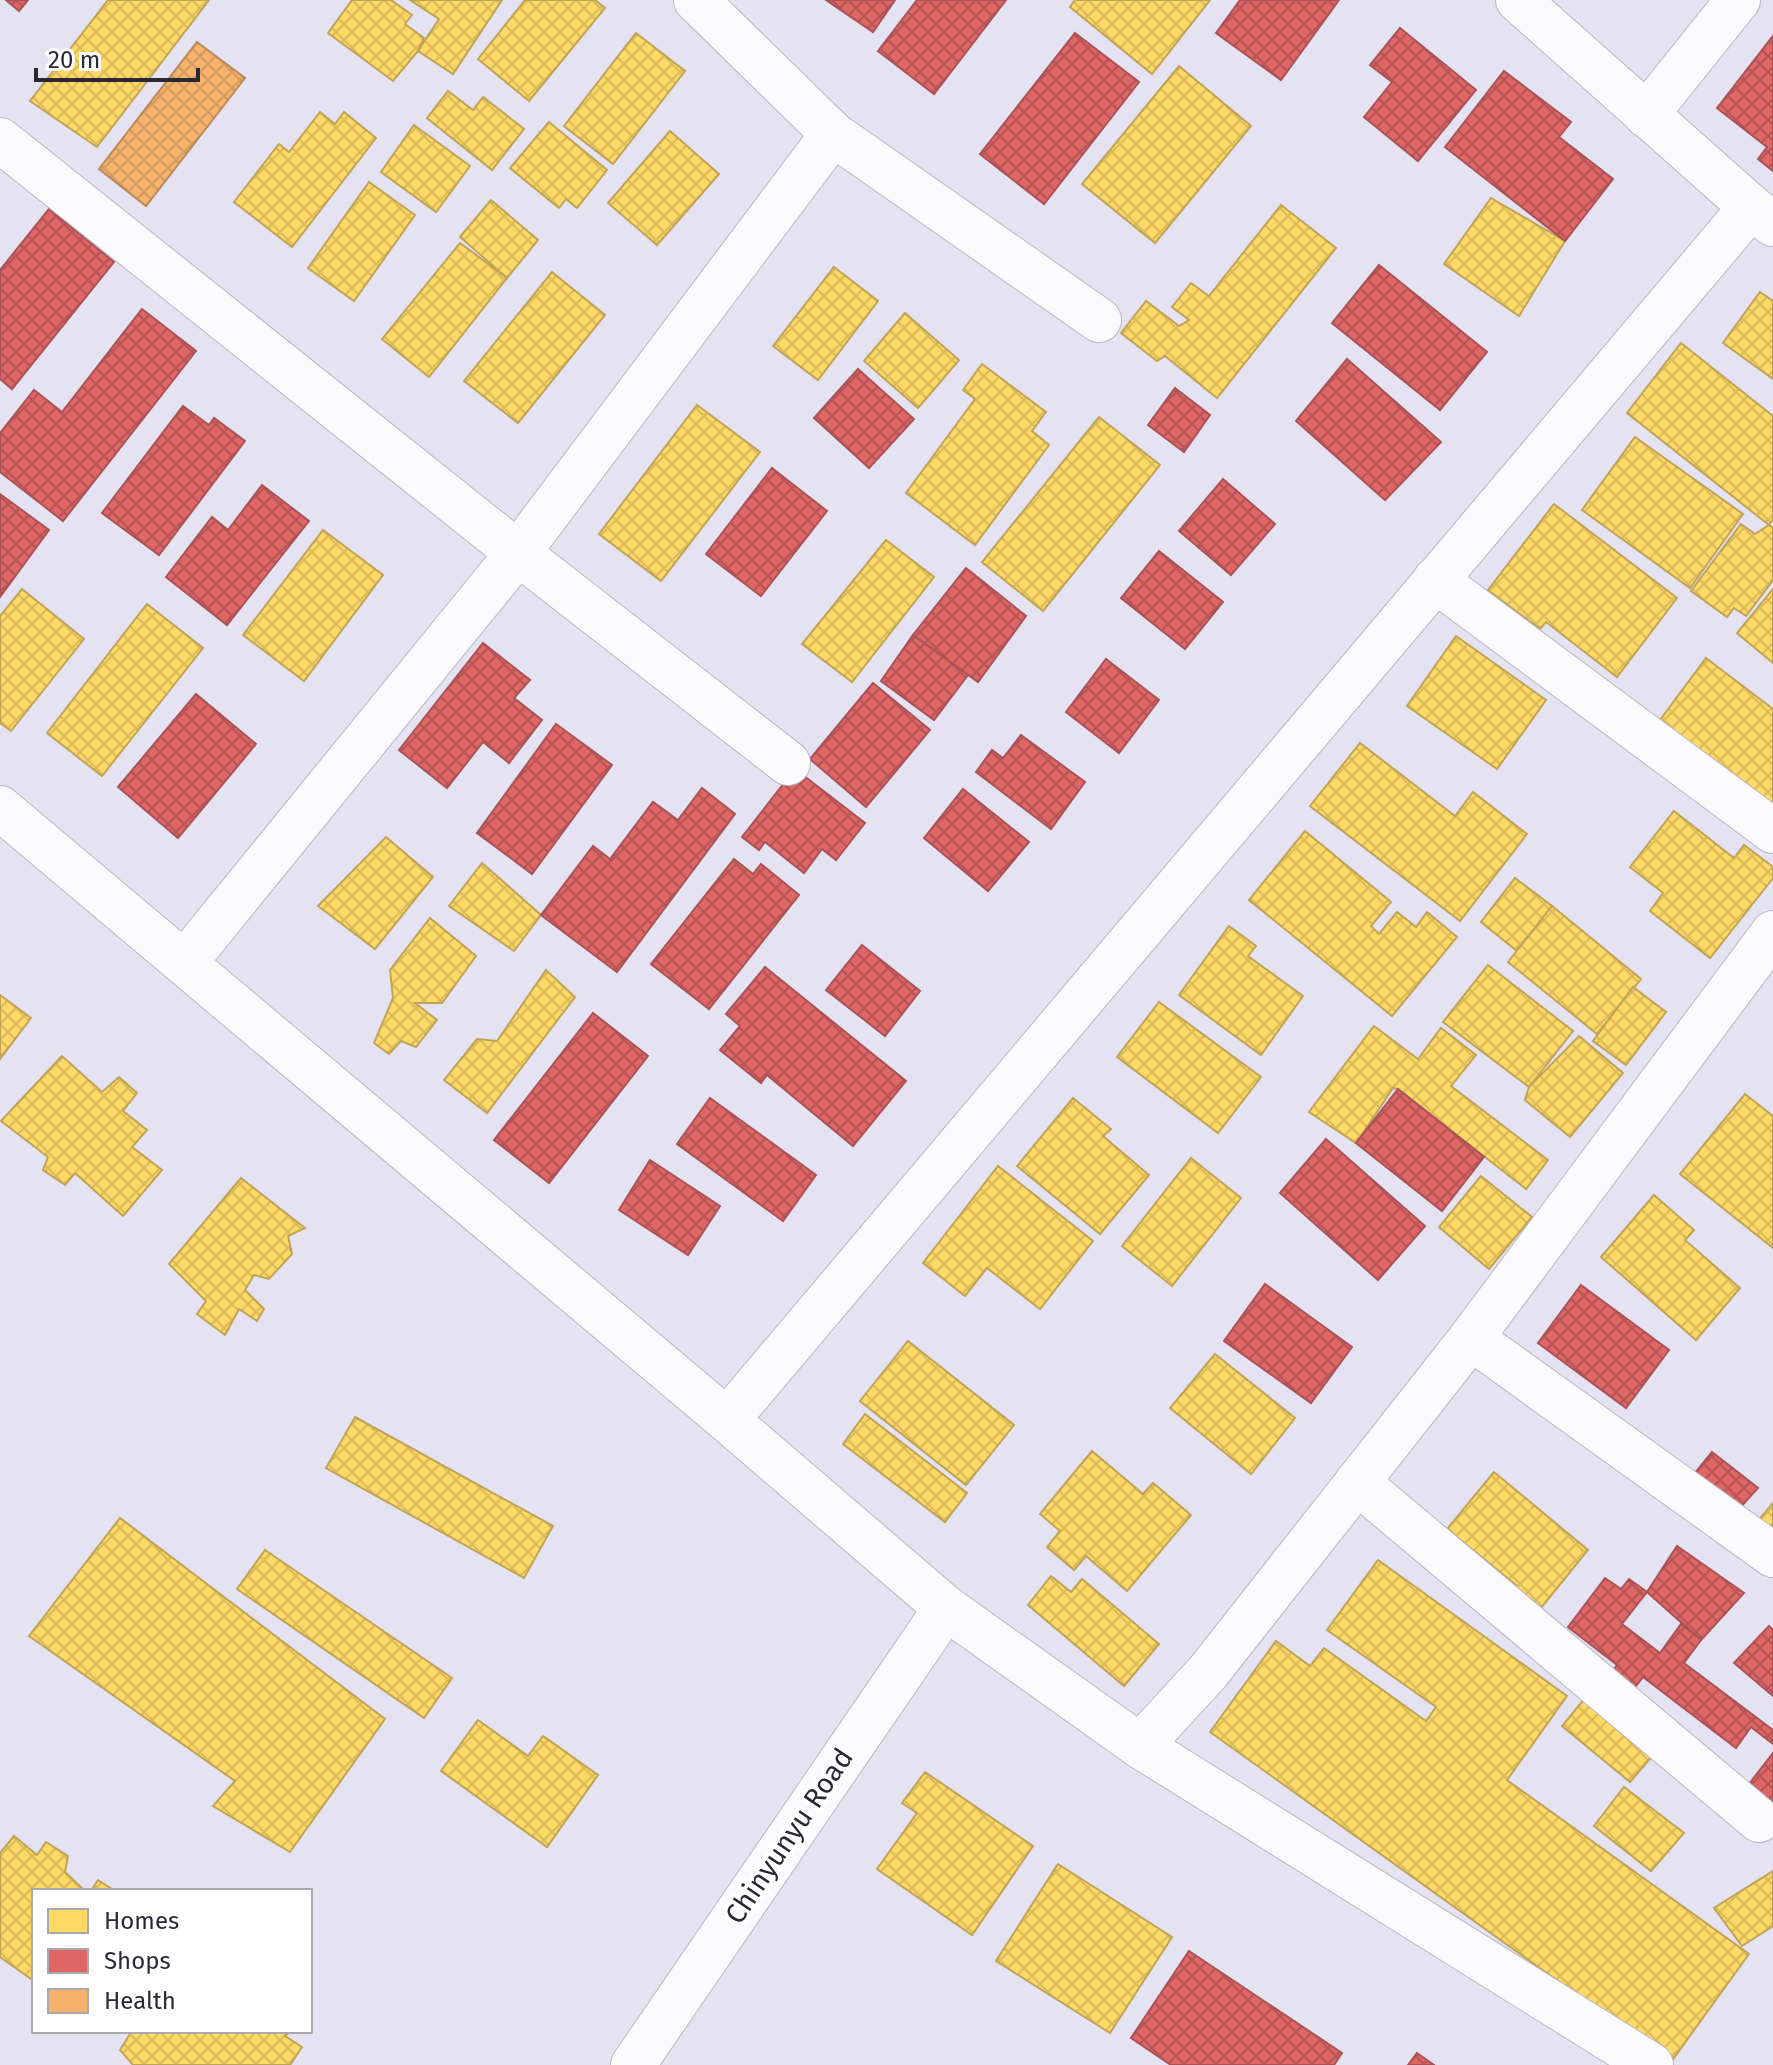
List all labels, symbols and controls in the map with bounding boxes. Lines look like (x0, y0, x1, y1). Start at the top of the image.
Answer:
scale bar (36, 32, 198, 82)
text: 20 m (48, 46, 100, 74)
street label: Chinyunyu Road (718, 1742, 860, 1930)
legend (32, 1889, 312, 2033)
text: Homes (104, 1907, 179, 1935)
text: Shops (104, 1947, 171, 1975)
text: Health (104, 1987, 176, 2015)

